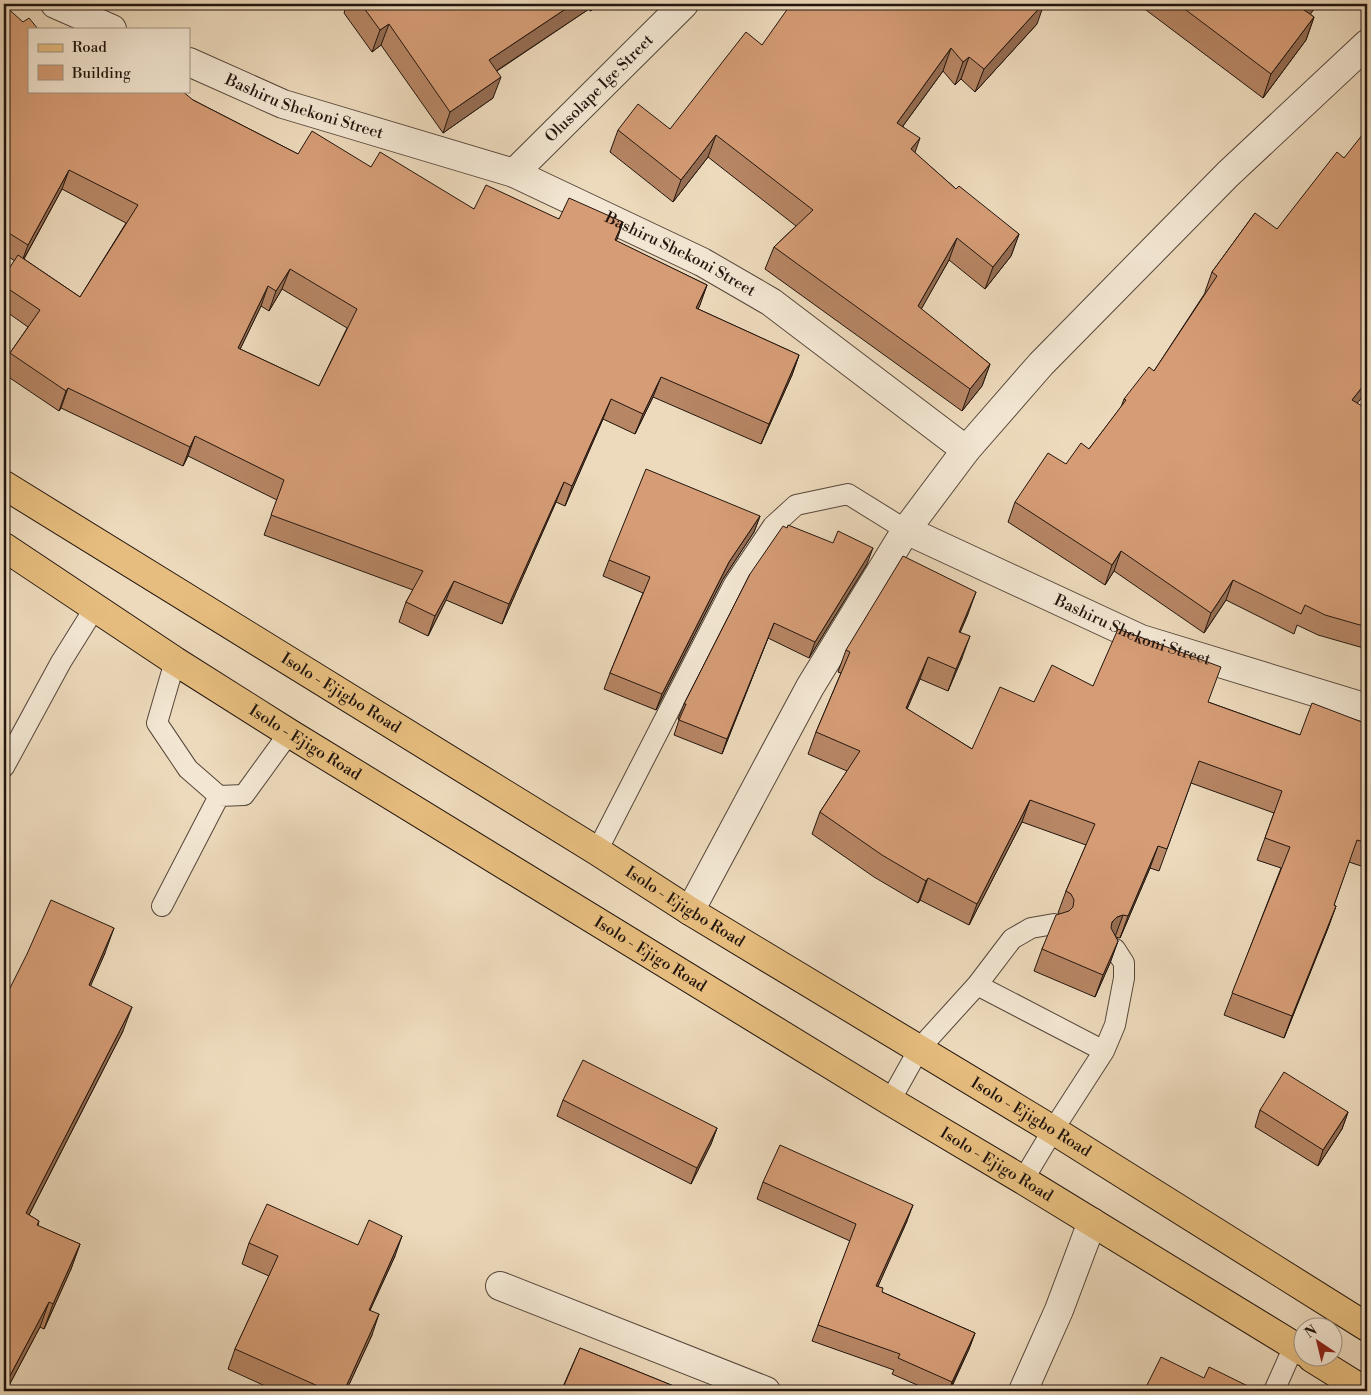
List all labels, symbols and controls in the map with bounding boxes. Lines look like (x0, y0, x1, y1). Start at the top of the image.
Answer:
legend (28, 28, 190, 92)
street label: Olusolape Ige Street (541, 30, 658, 147)
text: Road (72, 38, 107, 57)
text: Building (71, 64, 131, 83)
street label: Bashiru Shekoni Street (221, 69, 386, 144)
street label: Bashiru Shekoni Street (601, 207, 759, 301)
street label: Bashiru Shekoni Street (1050, 590, 1213, 670)
street label: Isolo - Ejigbo Road (277, 648, 405, 738)
street label: Isolo - Ejigo Road (245, 700, 365, 785)
street label: Isolo - Ejigbo Road (621, 862, 748, 952)
street label: Isolo - Ejigo Road (590, 912, 710, 996)
street label: Isolo - Ejigbo Road (967, 1073, 1095, 1161)
street label: Isolo - Ejigo Road (936, 1123, 1057, 1206)
north arrow (1294, 1318, 1344, 1368)
text: N (1301, 1322, 1321, 1343)

